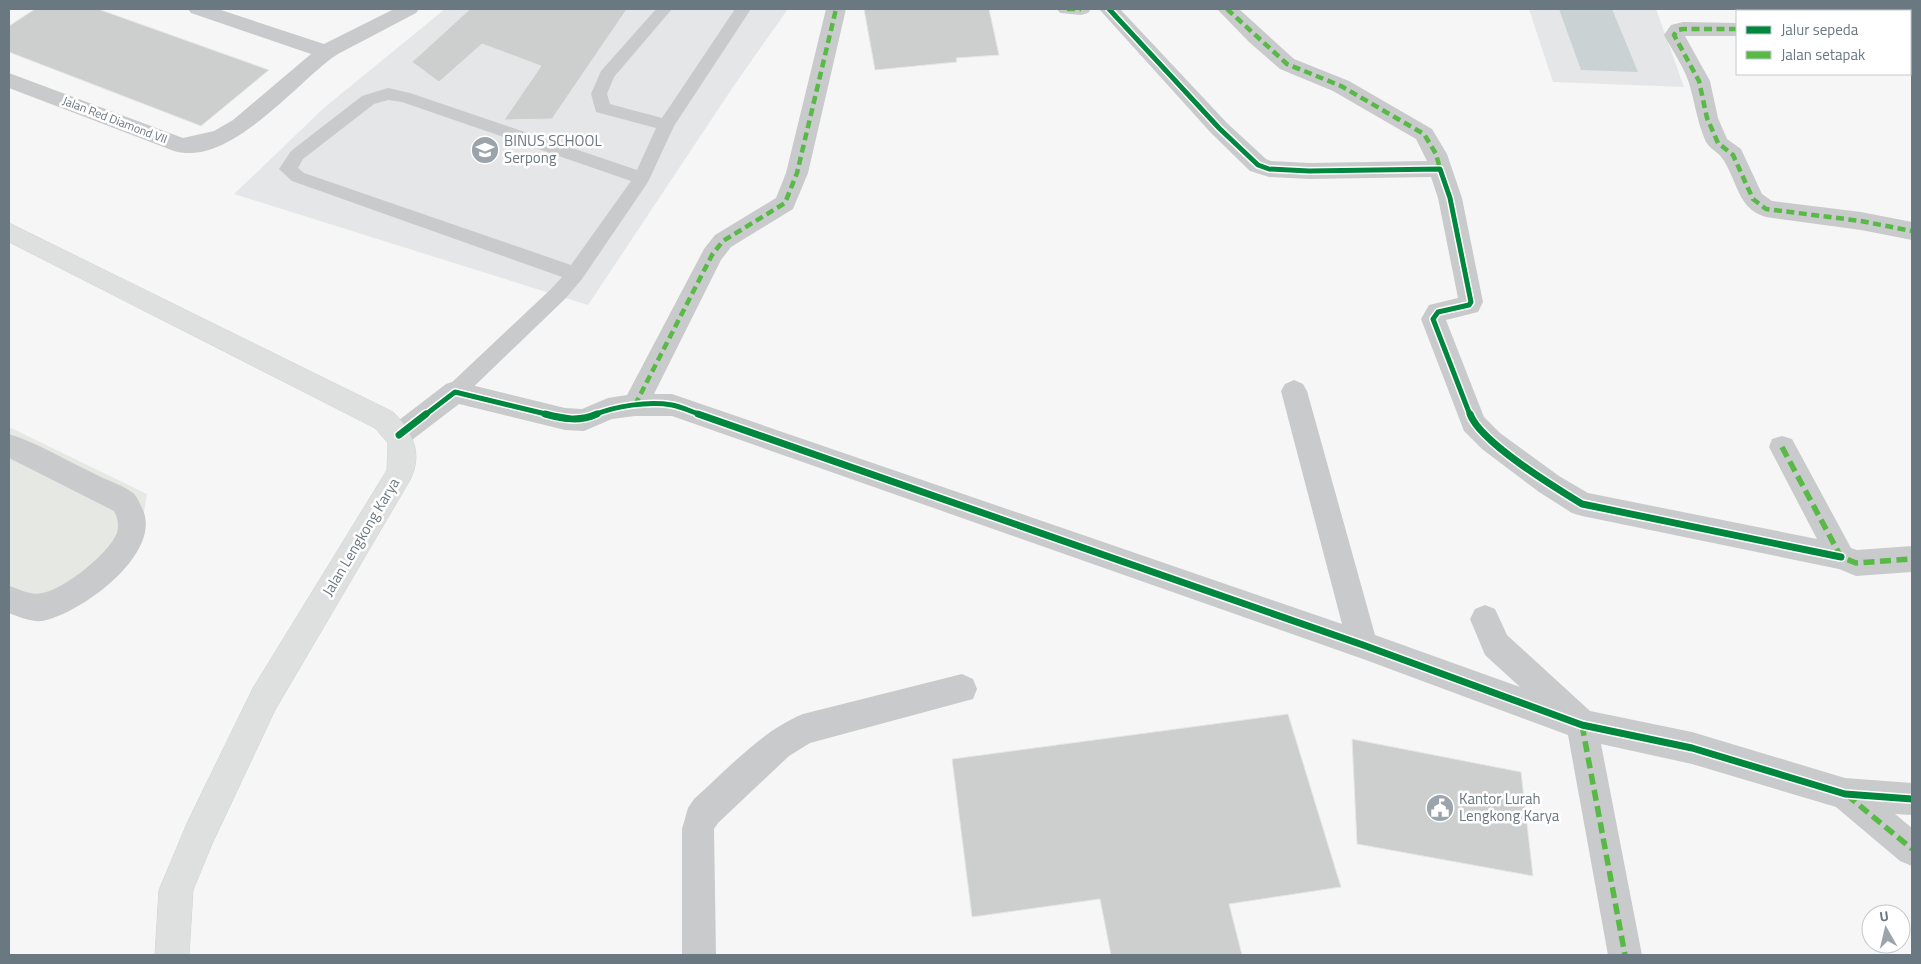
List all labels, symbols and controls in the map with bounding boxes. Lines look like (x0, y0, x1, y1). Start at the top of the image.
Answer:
legend (1736, 10, 1911, 75)
text: Jalur sepeda (1781, 18, 1859, 41)
text: Jalan setapak (1781, 43, 1865, 66)
street label: Jalan Red Diamond VII (60, 91, 170, 148)
place label: BINUS SCHOOL Serpong (504, 129, 602, 169)
school or university icon: BINUS SCHOOL Serpong (470, 135, 500, 165)
street label: Jalan Lengkong Karya (316, 473, 405, 600)
place label: Kantor Lurah Lengkong Karya (1459, 787, 1560, 827)
public building icon: Kantor Lurah Lengkong Karya (1425, 793, 1455, 823)
north arrow (1861, 904, 1911, 954)
text: U (1878, 905, 1890, 927)

